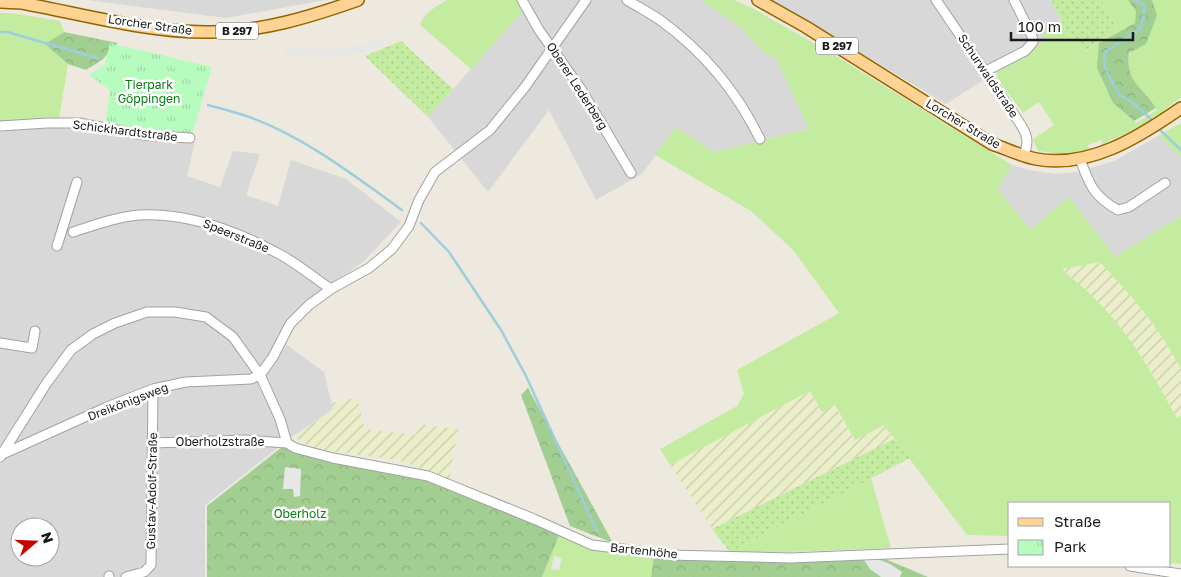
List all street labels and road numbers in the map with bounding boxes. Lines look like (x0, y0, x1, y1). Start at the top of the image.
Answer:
street label: Lorcher Straße (107, 11, 193, 38)
road number: B 297 (216, 22, 258, 40)
street label: Schurwaldstraße (955, 31, 1022, 120)
road number: B 297 (816, 37, 858, 54)
street label: Oberer Lederberg (544, 39, 611, 132)
street label: Lorcher Straße (923, 95, 1003, 152)
street label: Schickhardtstraße (72, 117, 178, 144)
street label: Speerstraße (201, 215, 272, 256)
street label: Dreikönigsweg (85, 379, 170, 424)
street label: Gustav-Adolf-Straße (143, 432, 160, 550)
street label: Oberholzstraße (176, 434, 265, 449)
street label: Bartenhöhe (610, 539, 679, 562)

